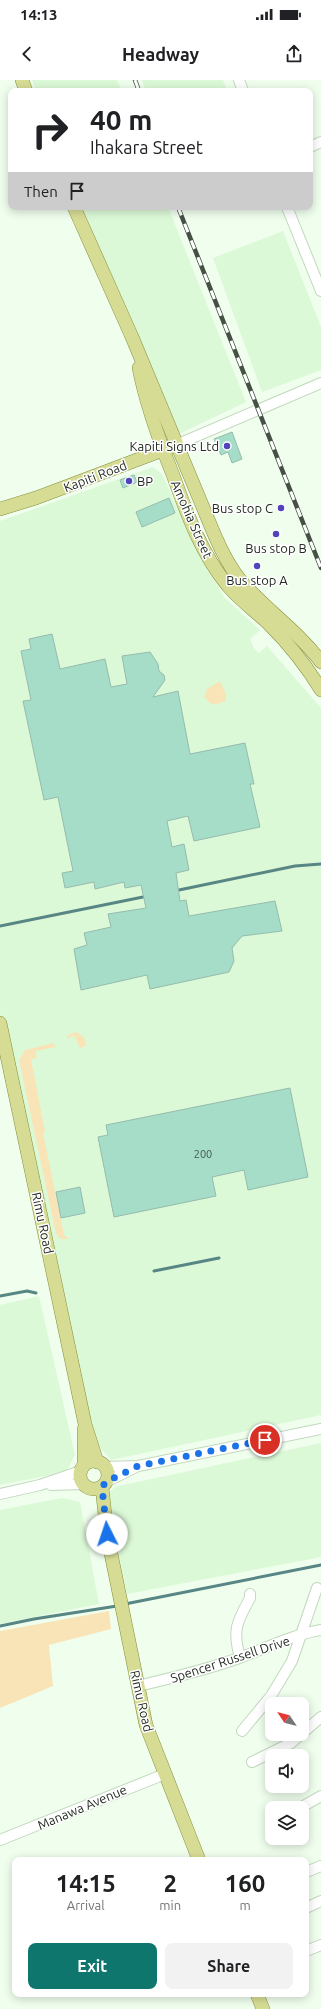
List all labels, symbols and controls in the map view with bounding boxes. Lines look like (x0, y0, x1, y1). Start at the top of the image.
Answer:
text: 14:13 (20, 6, 58, 23)
icon: back (16, 43, 38, 65)
icon: share (283, 43, 305, 65)
text: Headway (122, 44, 199, 64)
icon: right (24, 104, 76, 156)
text: 40 m (90, 104, 152, 135)
text: Ihakara Street (90, 137, 203, 157)
icon: arrive (66, 180, 88, 202)
text: Then (24, 183, 58, 200)
place label: Kapiti Signs Ltd (130, 439, 219, 453)
marker: Kapiti Signs Ltd (222, 441, 232, 451)
street label: Kapiti Road (61, 458, 129, 494)
place label: BP (137, 474, 153, 488)
marker: BP (124, 476, 134, 486)
street label: Amohia Street (169, 478, 215, 560)
place label: Bus stop C (212, 501, 273, 515)
marker: Bus stop C (276, 503, 286, 513)
marker: Bus stop B (271, 529, 281, 539)
place label: Bus stop B (245, 541, 307, 555)
marker: Bus stop A (252, 561, 262, 571)
place label: Bus stop A (226, 573, 288, 587)
house number: 200 (194, 1148, 212, 1160)
street label: Rimu Road (30, 1191, 56, 1255)
pin (248, 1423, 282, 1457)
icon: arrive (254, 1429, 276, 1451)
position arrow (86, 1513, 128, 1555)
street label: Spencer Russell Drive (169, 1633, 291, 1685)
street label: Rimu Road (128, 1669, 156, 1733)
north arrow (265, 1697, 309, 1741)
map controls (265, 1697, 309, 1845)
button: sound (265, 1749, 309, 1793)
street label: Manawa Avenue (35, 1782, 129, 1832)
button: layers (265, 1801, 309, 1845)
text: 14:15 (56, 1870, 116, 1897)
text: 2 (163, 1870, 177, 1897)
text: 160 (225, 1870, 265, 1897)
text: Arrival (67, 1898, 105, 1912)
text: min (159, 1898, 181, 1912)
text: m (239, 1898, 251, 1912)
button: Exit (28, 1943, 157, 1989)
button: Share (165, 1943, 293, 1989)

